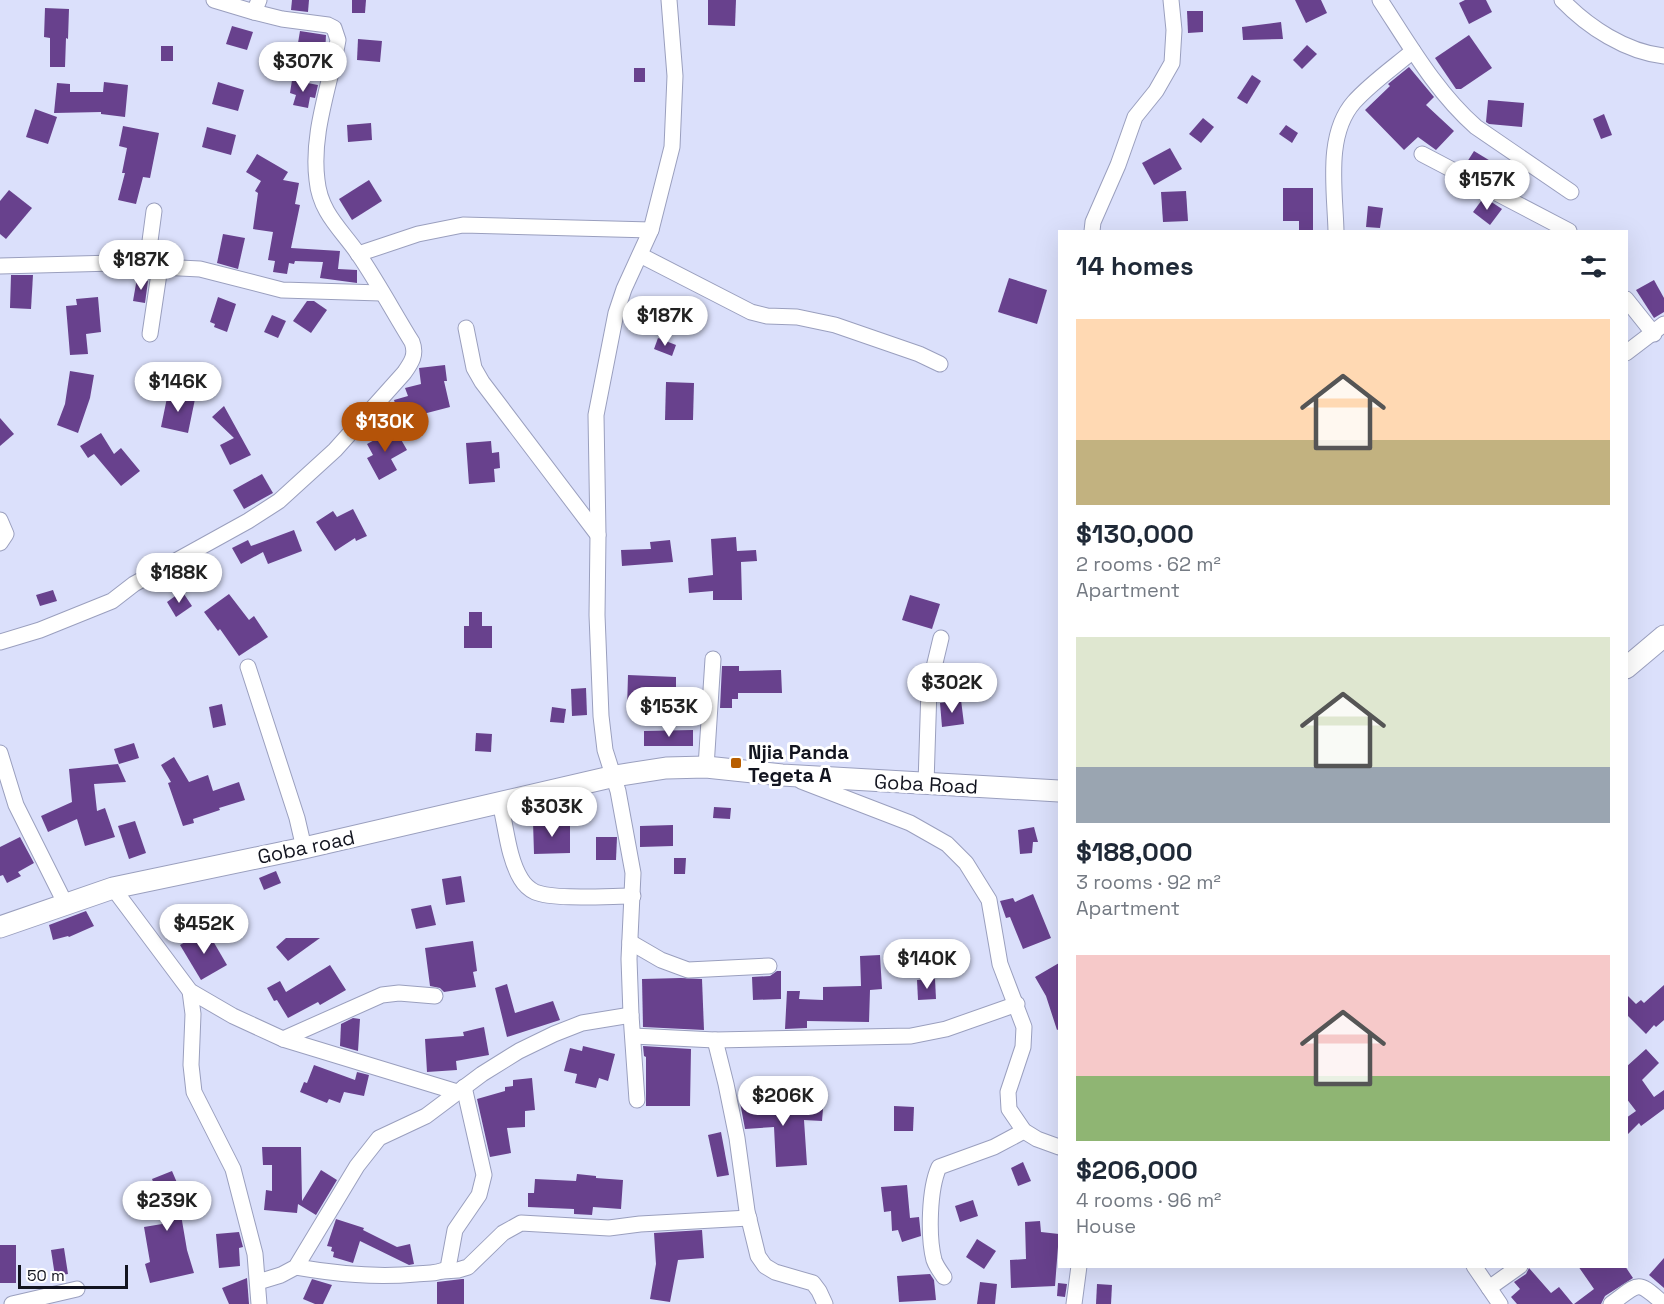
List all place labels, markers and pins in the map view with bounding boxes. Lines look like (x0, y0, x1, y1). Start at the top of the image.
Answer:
pin: $307K (261, 42, 345, 93)
pin: $157K (1445, 160, 1529, 211)
pin: $187K (99, 240, 183, 291)
pin: $187K (623, 296, 707, 347)
pin: $146K (136, 362, 220, 413)
pin: $130K (343, 402, 427, 453)
pin: $188K (137, 553, 221, 604)
pin: $302K (910, 663, 994, 714)
pin: $153K (627, 687, 711, 738)
place label: Njia Panda Tegeta A (748, 739, 849, 788)
marker: Njia Panda Tegeta A (729, 756, 743, 770)
pin: $303K (510, 787, 594, 838)
pin: $452K (162, 904, 246, 955)
pin: $140K (885, 939, 969, 990)
pin: $206K (741, 1076, 825, 1127)
pin: $239K (125, 1181, 209, 1232)

